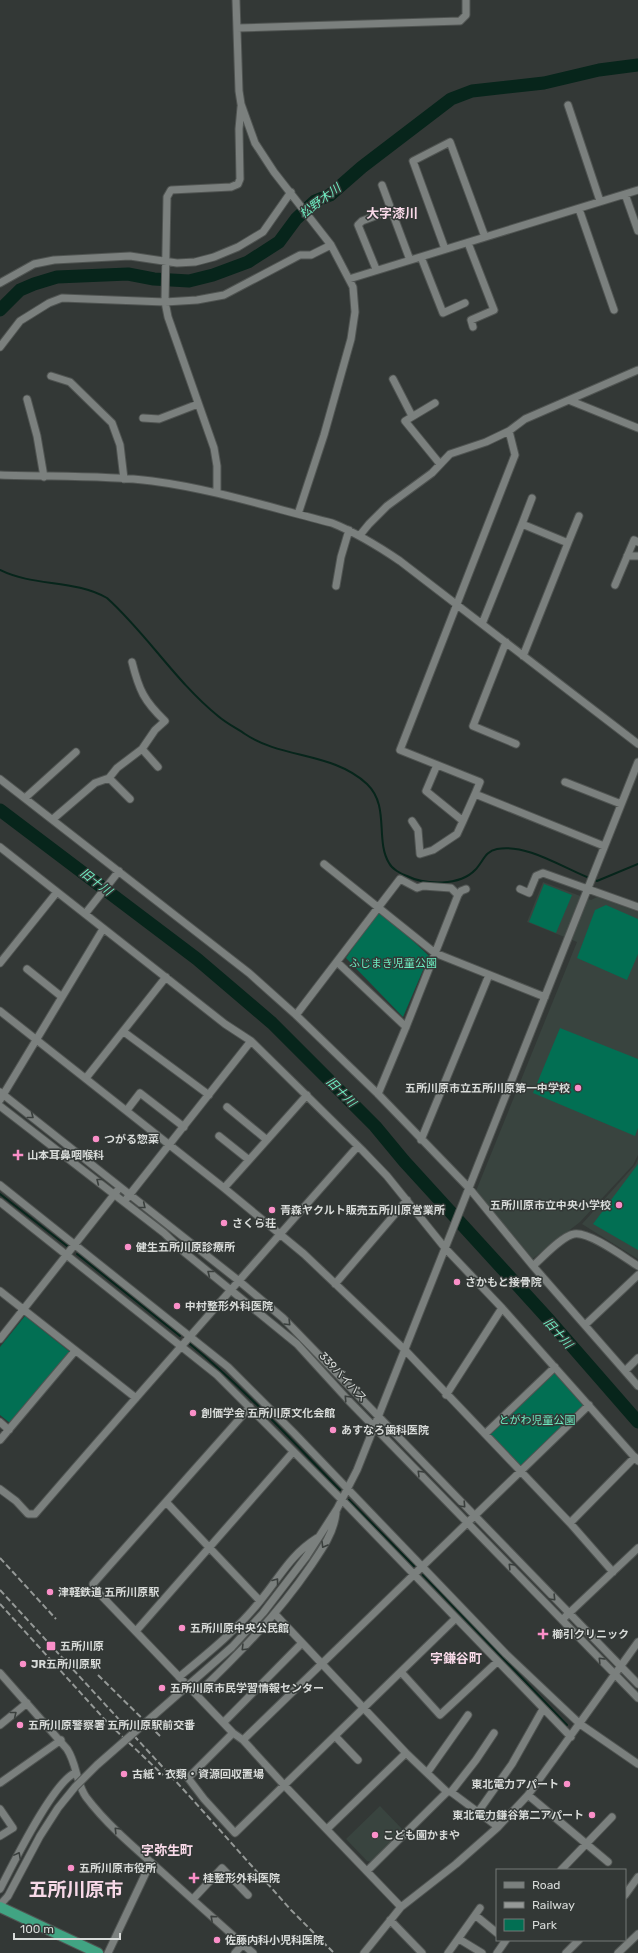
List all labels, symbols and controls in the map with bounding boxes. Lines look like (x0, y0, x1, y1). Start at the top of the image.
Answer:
water label: 松野木川 (297, 180, 345, 221)
district label: 大字漆川 (366, 206, 418, 221)
water label: 旧十川 (77, 866, 116, 900)
park label: ふじまき児童公園 (349, 957, 437, 970)
water label: 旧十川 (323, 1074, 360, 1111)
place label: 五所川原市立五所川原第一中学校 (405, 1082, 570, 1095)
marker: 五所川原市立五所川原第一中学校 (573, 1083, 583, 1093)
one-way arrow (26, 1112, 33, 1119)
place label: つがる惣菜 (104, 1133, 159, 1146)
marker: つがる惣菜 (91, 1134, 101, 1144)
marker: 山本耳鼻咽喉科 (12, 1149, 24, 1161)
place label: 山本耳鼻咽喉科 (27, 1149, 104, 1162)
one-way arrow (96, 1179, 103, 1186)
place label: 五所川原市立中央小学校 (490, 1199, 611, 1212)
marker: 五所川原市立中央小学校 (614, 1200, 624, 1210)
one-way arrow (139, 1201, 146, 1208)
place label: 青森ヤクルト販売五所川原営業所 (280, 1204, 445, 1217)
marker: 青森ヤクルト販売五所川原営業所 (267, 1205, 277, 1215)
place label: さくら荘 (232, 1217, 276, 1230)
marker: さくら荘 (219, 1218, 229, 1228)
place label: 健生五所川原診療所 (135, 1241, 235, 1254)
marker: 健生五所川原診療所 (123, 1242, 133, 1252)
one-way arrow (208, 1270, 215, 1277)
place label: さかもと接骨院 (465, 1276, 542, 1289)
marker: さかもと接骨院 (452, 1277, 462, 1287)
place label: 中村整形外科医院 (185, 1300, 273, 1313)
marker: 中村整形外科医院 (172, 1301, 182, 1311)
water label: 旧十川 (541, 1315, 577, 1353)
one-way arrow (283, 1318, 291, 1326)
street label: 339バイパス (317, 1349, 369, 1405)
one-way arrow (344, 1395, 352, 1403)
place label: 創価学会 五所川原文化会館 (201, 1407, 335, 1420)
marker: 創価学会 五所川原文化会館 (188, 1408, 198, 1418)
park label: とがわ児童公園 (499, 1414, 576, 1427)
place label: あすなろ歯科医院 (341, 1424, 429, 1437)
marker: あすなろ歯科医院 (328, 1425, 338, 1435)
one-way arrow (417, 1470, 425, 1478)
one-way arrow (458, 1500, 466, 1508)
one-way arrow (321, 1541, 328, 1548)
one-way arrow (508, 1563, 516, 1571)
one-way arrow (271, 1578, 278, 1585)
place label: 津軽鉄道 五所川原駅 (58, 1586, 159, 1599)
marker: 津軽鉄道 五所川原駅 (45, 1587, 55, 1597)
one-way arrow (549, 1593, 556, 1601)
place label: 五所川原中央公民館 (190, 1622, 289, 1635)
marker: 五所川原中央公民館 (177, 1623, 187, 1633)
marker: 櫛引クリニック (537, 1628, 549, 1640)
place label: 櫛引クリニック (552, 1628, 629, 1641)
marker: 五所川原 (45, 1640, 57, 1652)
place label: 五所川原 (60, 1640, 104, 1653)
one-way arrow (242, 1643, 249, 1651)
district label: 字鎌谷町 (430, 1651, 482, 1666)
place label: JR五所川原駅 (31, 1658, 101, 1671)
one-way arrow (599, 1658, 606, 1665)
marker: JR五所川原駅 (18, 1659, 28, 1669)
place label: 五所川原市民学習情報センター (170, 1682, 324, 1695)
marker: 五所川原市民学習情報センター (157, 1683, 167, 1693)
one-way arrow (9, 1712, 16, 1719)
place label: 五所川原警察署 五所川原駅前交番 (28, 1719, 195, 1732)
marker: 五所川原警察署 五所川原駅前交番 (15, 1720, 25, 1730)
place label: 古紙・衣類・資源回収置場 (132, 1768, 264, 1781)
marker: 古紙・衣類・資源回収置場 (119, 1769, 129, 1779)
place label: 東北電力アパート (471, 1778, 559, 1791)
marker: 東北電力アパート (562, 1779, 572, 1789)
place label: 東北電力鎌谷第二アパート (452, 1809, 584, 1822)
marker: 東北電力鎌谷第二アパート (587, 1810, 597, 1820)
one-way arrow (114, 1827, 122, 1835)
place label: こども園かまや (383, 1829, 460, 1842)
marker: こども園かまや (370, 1830, 380, 1840)
district label: 字弥生町 (141, 1843, 193, 1858)
one-way arrow (13, 1852, 21, 1859)
place label: 五所川原市役所 (79, 1862, 156, 1875)
marker: 五所川原市役所 (66, 1863, 76, 1873)
legend (496, 1869, 626, 1941)
marker: 桂整形外科医院 (188, 1872, 200, 1884)
place label: 桂整形外科医院 (203, 1872, 280, 1885)
district label: 五所川原市 (28, 1878, 124, 1901)
text: Road (532, 1878, 560, 1892)
text: Railway (532, 1898, 575, 1912)
scale bar (14, 1915, 120, 1941)
one-way arrow (210, 1915, 218, 1922)
text: Park (532, 1918, 558, 1932)
text: 100 m (20, 1922, 54, 1936)
place label: 佐藤内科小児科医院 (225, 1934, 324, 1947)
marker: 佐藤内科小児科医院 (212, 1935, 222, 1945)

